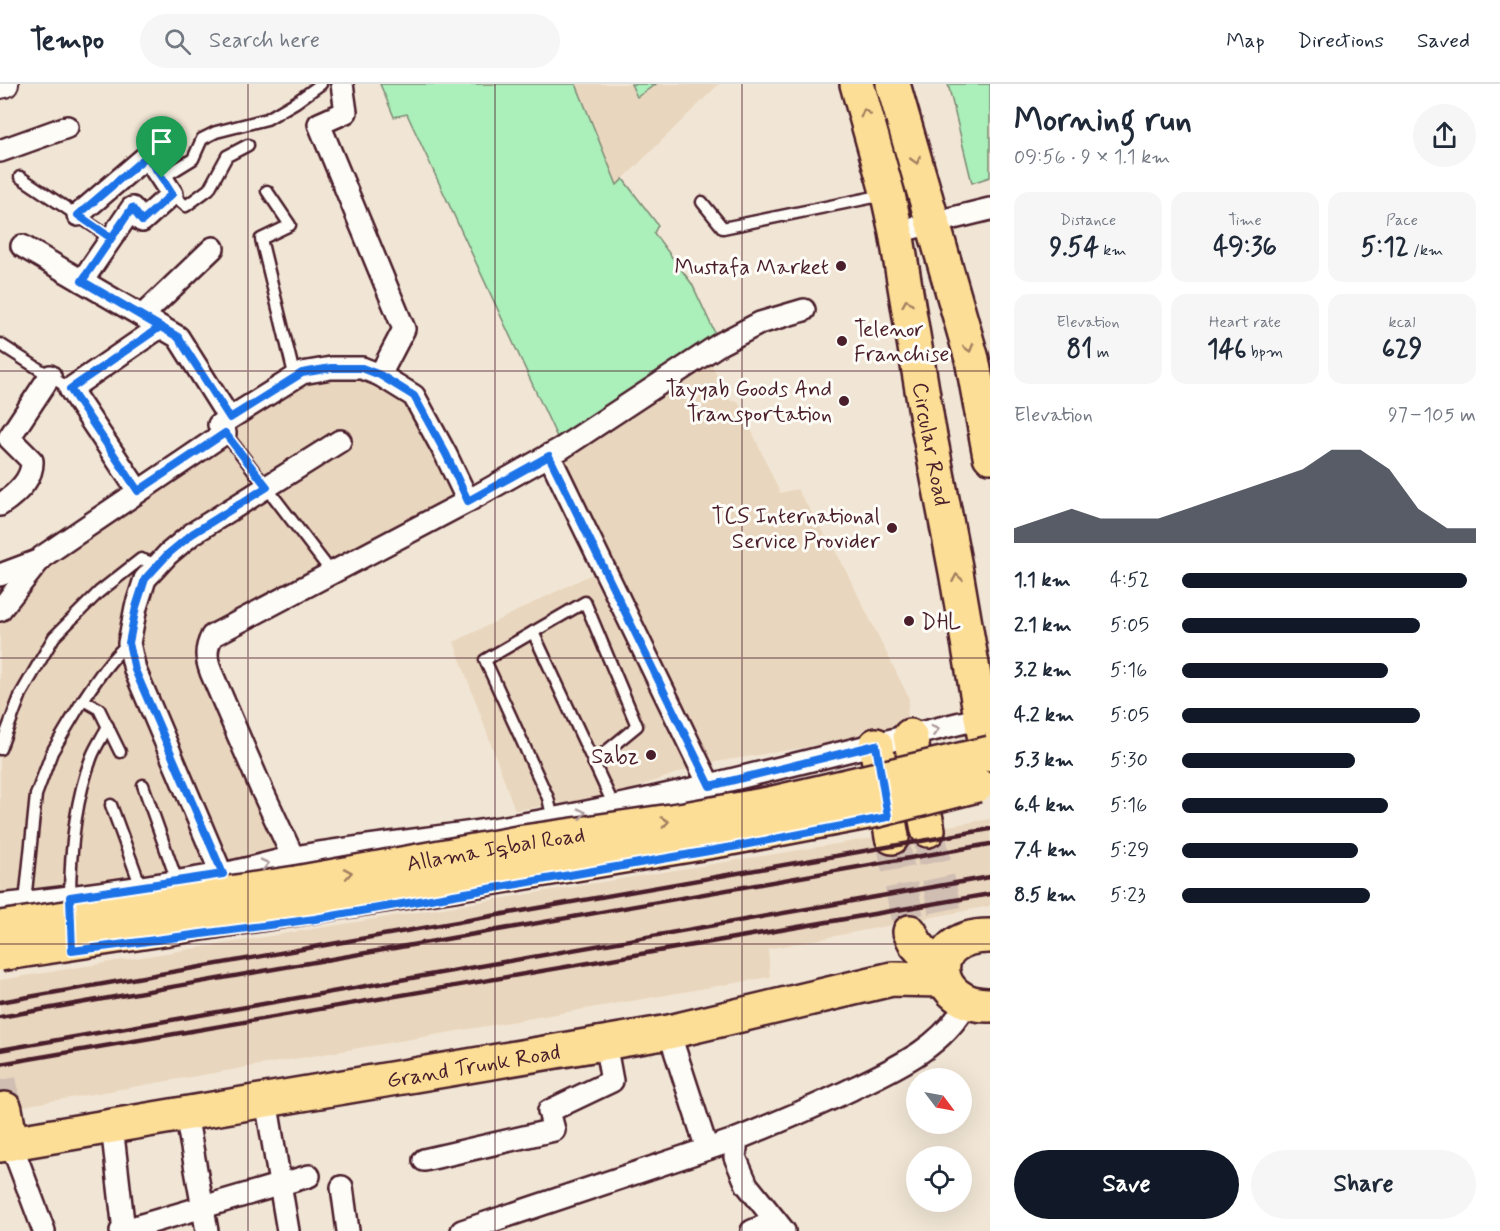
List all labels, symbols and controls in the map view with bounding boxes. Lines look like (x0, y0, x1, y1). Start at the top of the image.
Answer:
search box (140, 14, 560, 68)
text: Tempo (30, 23, 104, 60)
icon: search (161, 25, 194, 58)
text: Search here (209, 27, 320, 55)
text: Map (1226, 27, 1265, 55)
text: Directions (1298, 27, 1384, 55)
text: Saved (1417, 27, 1470, 55)
text: Morning run (1014, 99, 1192, 143)
button: share (1413, 104, 1476, 167)
one-way arrow (860, 108, 872, 119)
pin (136, 116, 187, 178)
icon: arrive (145, 125, 178, 158)
text: 09:56 · 9 × 1.1 km (1014, 144, 1170, 171)
one-way arrow (909, 154, 921, 165)
text: Distance (1060, 210, 1116, 231)
text: Time (1228, 210, 1262, 231)
text: Pace (1386, 210, 1418, 231)
text: 9.54 (1049, 231, 1099, 265)
text: 49:36 (1213, 231, 1277, 265)
text: 5:12 (1361, 231, 1409, 265)
text: km (1099, 240, 1127, 261)
text: /km (1409, 240, 1443, 261)
place label: Mustafa Market (675, 254, 829, 282)
marker: Mustafa Market (834, 259, 848, 273)
one-way arrow (902, 298, 914, 308)
text: Elevation (1057, 312, 1120, 333)
text: Heart rate (1209, 312, 1281, 333)
text: kcal (1389, 312, 1415, 333)
place label: Telenor Franchise (854, 316, 950, 369)
text: 81 (1067, 333, 1092, 367)
text: 146 (1207, 333, 1247, 367)
text: 629 (1382, 333, 1422, 367)
marker: Telenor Franchise (835, 334, 849, 348)
one-way arrow (962, 342, 974, 353)
text: m (1092, 342, 1109, 363)
text: bpm (1247, 342, 1283, 363)
place label: Tayyab Goods And Transportation (665, 376, 832, 429)
street label: Circular Road (905, 380, 955, 508)
marker: Tayyab Goods And Transportation (837, 394, 851, 408)
text: Elevation (1014, 402, 1093, 429)
text: 97–105 m (1388, 402, 1476, 429)
place label: TCS International Service Provider (711, 503, 881, 556)
marker: TCS International Service Provider (885, 521, 899, 535)
text: 1.1 km (1014, 567, 1071, 594)
text: 4:52 (1110, 567, 1150, 594)
one-way arrow (951, 573, 964, 583)
place label: DHL (921, 609, 961, 637)
text: 2.1 km (1014, 612, 1071, 639)
text: 5:05 (1110, 612, 1149, 639)
marker: DHL (902, 614, 916, 628)
text: 3.2 km (1014, 657, 1072, 684)
text: 5:16 (1110, 657, 1147, 684)
text: 4.2 km (1014, 702, 1074, 729)
text: 5:05 (1110, 702, 1149, 729)
one-way arrow (930, 724, 940, 737)
place label: Sabz (591, 743, 639, 771)
text: 5.3 km (1014, 747, 1074, 774)
text: 5:30 (1110, 747, 1148, 774)
marker: Sabz (644, 748, 658, 762)
text: 6.4 km (1014, 792, 1075, 819)
text: 5:16 (1110, 792, 1147, 819)
one-way arrow (577, 807, 587, 820)
one-way arrow (660, 816, 670, 828)
street label: Allama Iqbal Road (404, 821, 587, 879)
text: 7.4 km (1014, 837, 1077, 864)
text: 5:29 (1110, 837, 1149, 864)
one-way arrow (260, 858, 270, 871)
one-way arrow (343, 868, 353, 880)
text: 8.5 km (1014, 882, 1076, 909)
text: 5:23 (1110, 882, 1146, 909)
street label: Grand Trunk Road (385, 1039, 563, 1095)
north arrow (906, 1068, 972, 1134)
map controls (906, 1068, 972, 1212)
button: locate (906, 1146, 972, 1212)
button: Save (1014, 1150, 1239, 1219)
button: Share (1251, 1150, 1476, 1219)

